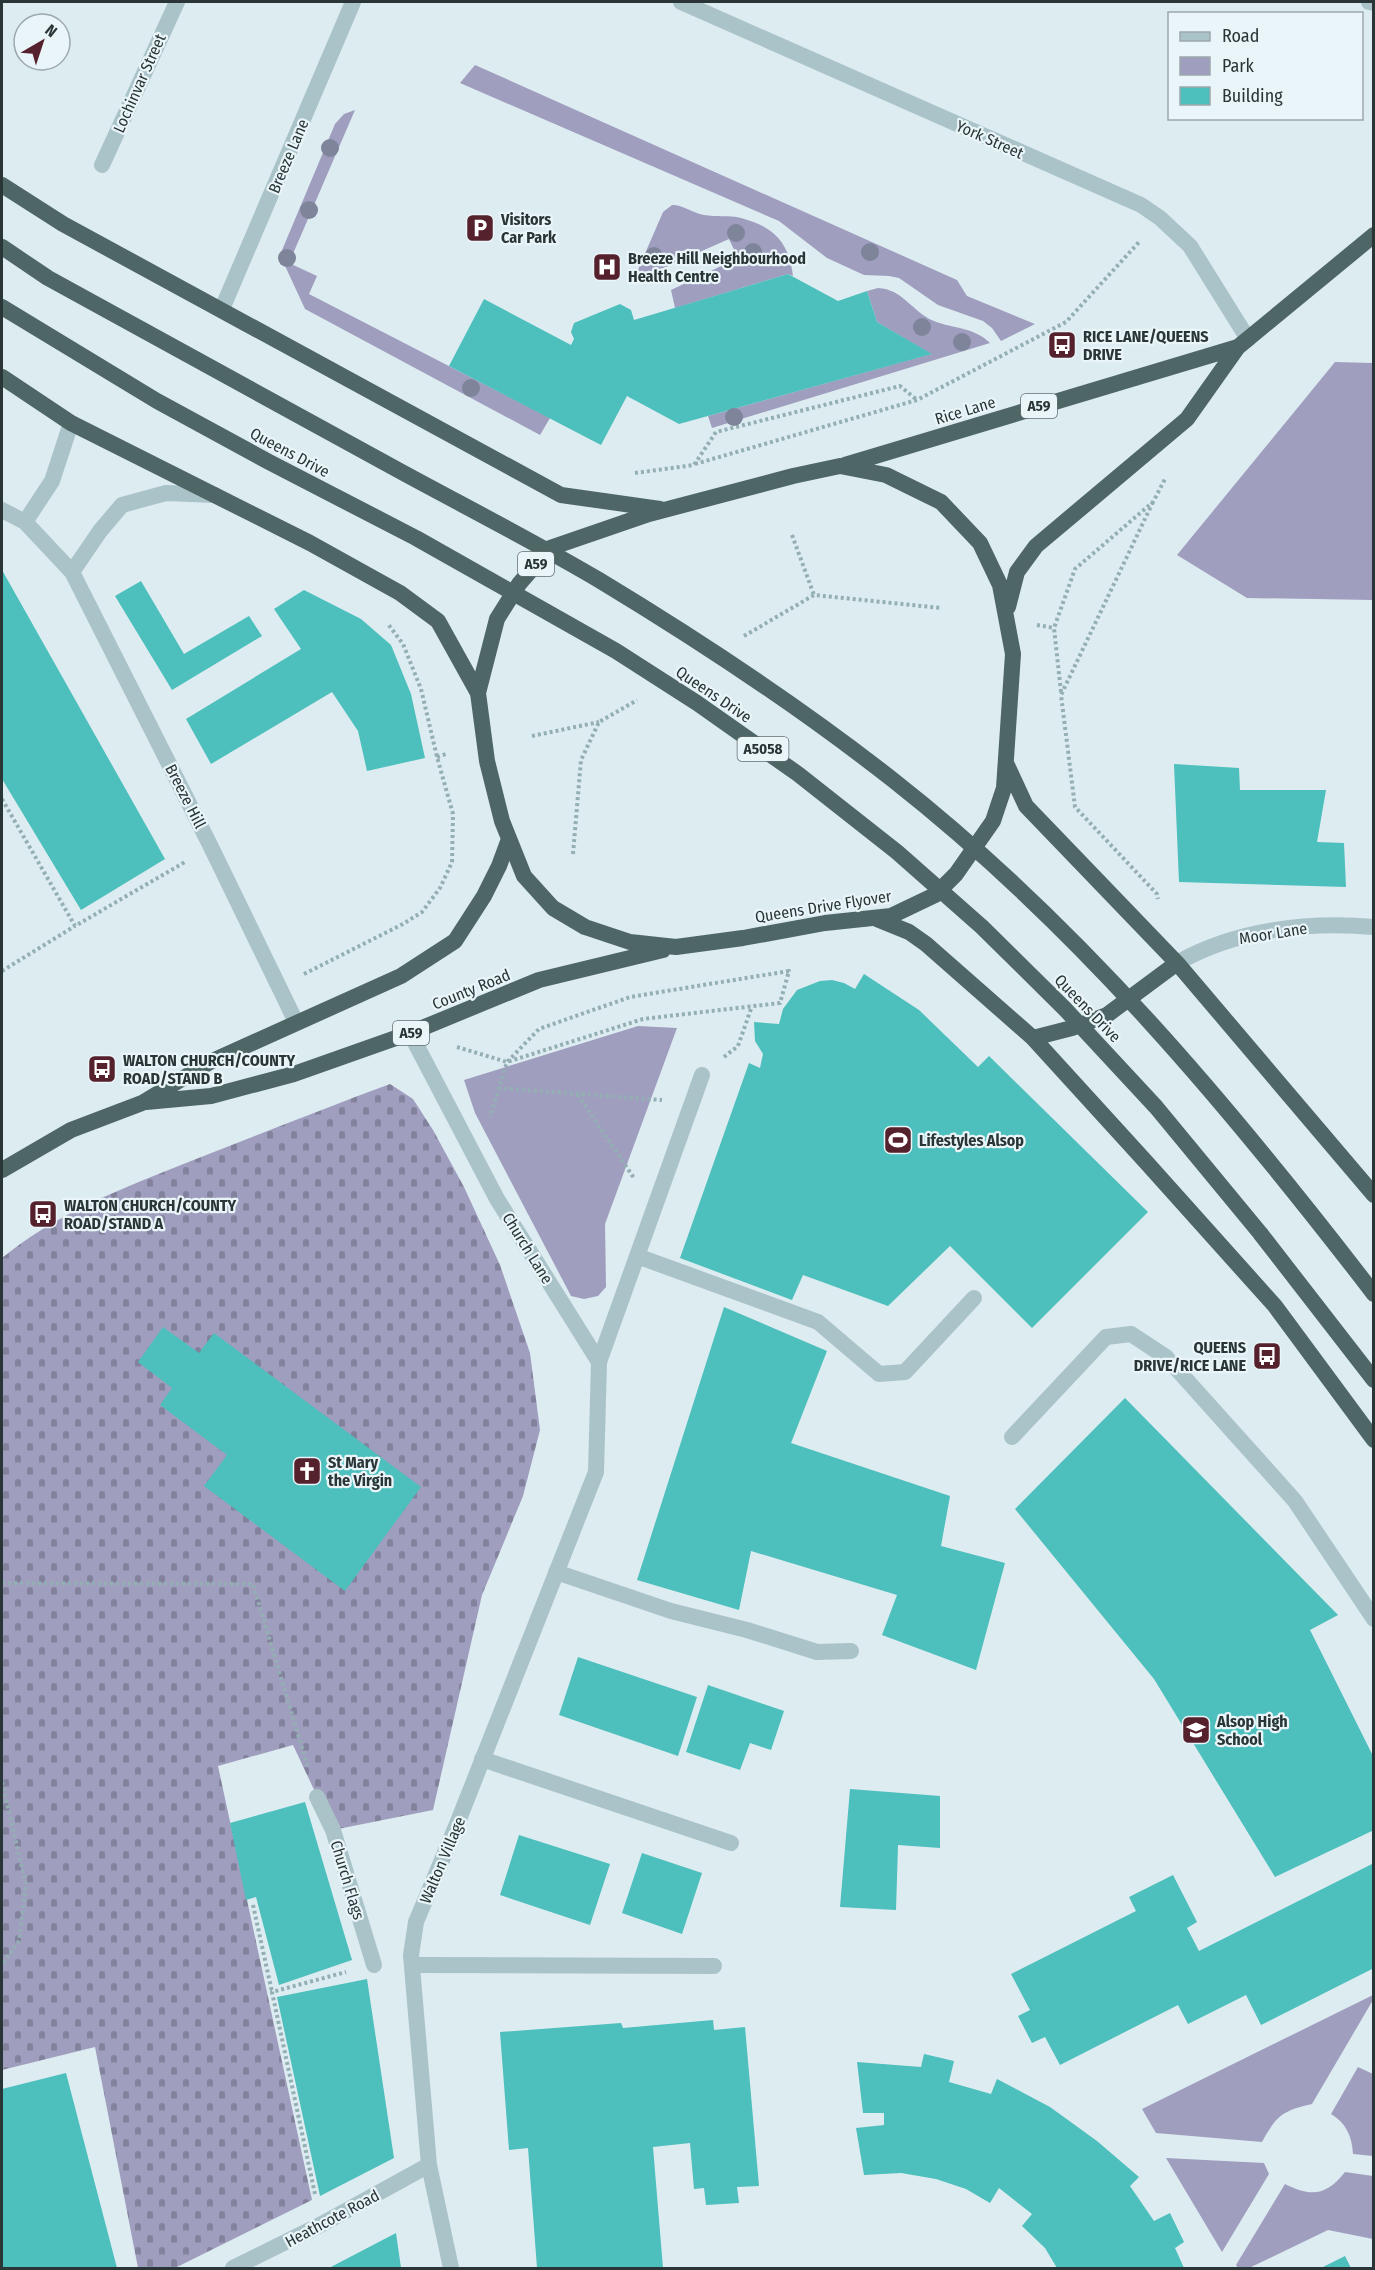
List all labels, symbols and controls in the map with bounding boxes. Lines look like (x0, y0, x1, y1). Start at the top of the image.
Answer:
north arrow (12, 12, 72, 72)
legend (1168, 12, 1363, 120)
text: N (41, 20, 61, 41)
text: Road (1222, 25, 1259, 47)
street label: Lochinvar Street (109, 30, 170, 136)
text: Park (1222, 55, 1255, 77)
text: Building (1222, 85, 1283, 107)
street label: Breeze Lane (264, 116, 313, 196)
street label: York Street (953, 116, 1027, 163)
place label: Visitors Car Park (500, 210, 557, 247)
parking icon: Visitors Car Park (464, 212, 496, 244)
place label: Breeze Hill Neighbourhood Health Centre (628, 249, 806, 286)
hospital icon: Breeze Hill Neighbourhood Health Centre (591, 251, 623, 283)
place label: RICE LANE/QUEENS DRIVE (1083, 327, 1209, 364)
bus stop icon: RICE LANE/QUEENS DRIVE (1046, 329, 1078, 361)
street label: Rice Lane (933, 392, 998, 429)
road number: A59 (1021, 394, 1057, 418)
street label: Queens Drive (247, 424, 333, 481)
road number: A59 (518, 552, 554, 576)
street label: Queens Drive (672, 662, 755, 727)
road number: A5058 (738, 737, 789, 761)
street label: Breeze Hill (161, 761, 210, 832)
street label: Queens Drive Flyover (754, 886, 893, 927)
street label: Moor Lane (1238, 919, 1309, 948)
street label: County Road (429, 965, 513, 1014)
street label: Queens Drive (1051, 970, 1125, 1046)
road number: A59 (393, 1021, 429, 1045)
place label: WALTON CHURCH/COUNTY ROAD/STAND B (123, 1051, 296, 1088)
bus stop icon: WALTON CHURCH/COUNTY ROAD/STAND B (86, 1053, 118, 1085)
sports icon: Lifestyles Alsop (882, 1124, 914, 1156)
place label: Lifestyles Alsop (919, 1131, 1024, 1150)
place label: WALTON CHURCH/COUNTY ROAD/STAND A (64, 1196, 237, 1233)
bus stop icon: WALTON CHURCH/COUNTY ROAD/STAND A (27, 1198, 59, 1230)
street label: Church Lane (498, 1209, 557, 1287)
place label: QUEENS DRIVE/RICE LANE (1134, 1338, 1246, 1375)
bus stop icon: QUEENS DRIVE/RICE LANE (1251, 1340, 1283, 1372)
place label: St Mary the Virgin (328, 1453, 392, 1490)
church icon: St Mary the Virgin (291, 1455, 323, 1487)
place label: Alsop High School (1216, 1712, 1288, 1749)
school or university icon: Alsop High School (1180, 1714, 1212, 1746)
street label: Walton Village (416, 1814, 469, 1906)
street label: Church Flags (326, 1838, 369, 1922)
street label: Heathcote Road (282, 2186, 382, 2251)

